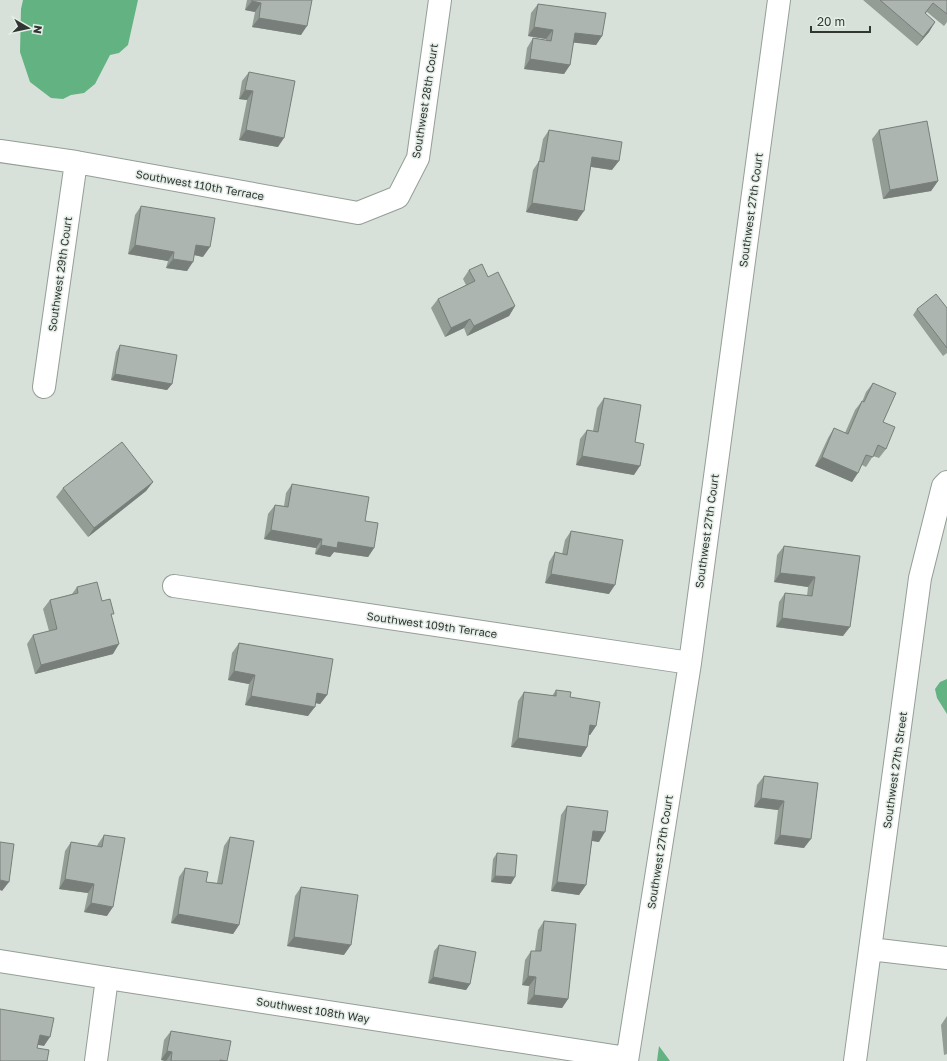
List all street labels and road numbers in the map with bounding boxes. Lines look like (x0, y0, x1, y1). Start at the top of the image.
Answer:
street label: Southwest 28th Court (409, 43, 440, 159)
street label: Southwest 27th Court (736, 152, 765, 268)
street label: Southwest 110th Terrace (135, 167, 265, 202)
street label: Southwest 29th Court (45, 216, 74, 332)
street label: Southwest 27th Court (692, 473, 721, 589)
street label: Southwest 109th Terrace (366, 609, 498, 640)
street label: Southwest 27th Street (880, 710, 909, 829)
street label: Southwest 27th Court (644, 794, 675, 910)
street label: Southwest 108th Way (255, 994, 371, 1025)

